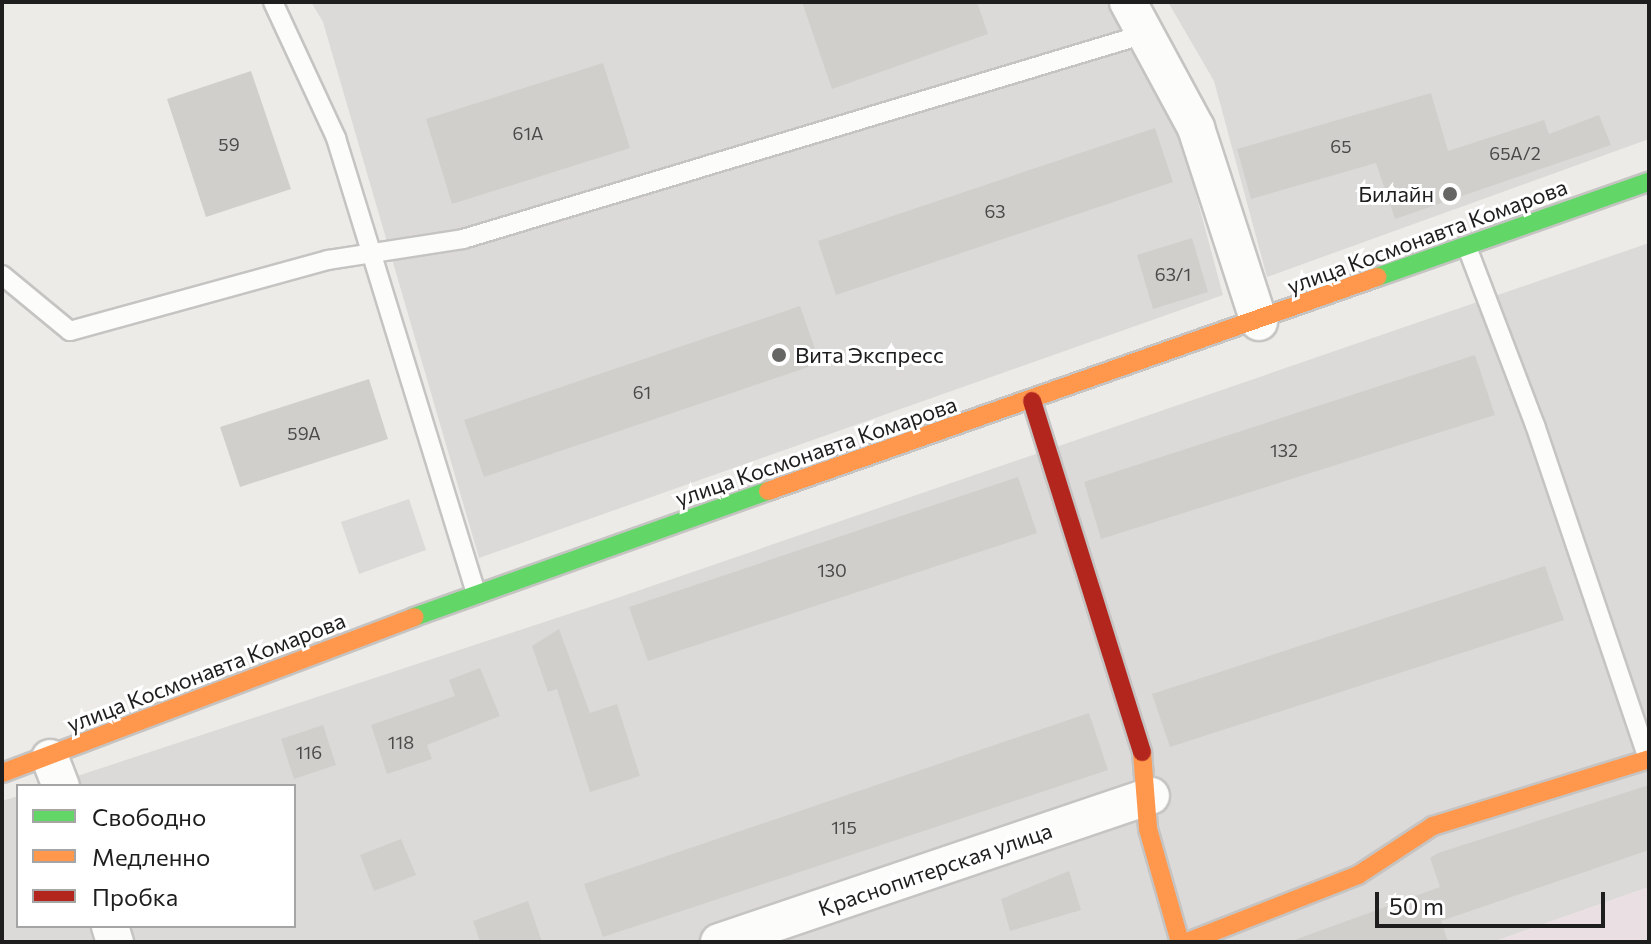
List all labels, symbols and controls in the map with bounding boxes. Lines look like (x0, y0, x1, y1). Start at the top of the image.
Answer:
house number: 61А (512, 122, 544, 144)
house number: 59 (218, 133, 240, 155)
house number: 65 (1330, 135, 1352, 157)
house number: 65А/2 (1489, 142, 1541, 164)
street label: улица Космонавта Комарова (1283, 173, 1571, 299)
place label: Билайн (1358, 181, 1434, 207)
marker: Билайн (1441, 185, 1459, 203)
house number: 63 (984, 200, 1006, 222)
house number: 63/1 (1155, 263, 1191, 285)
place label: Вита Экспресс (795, 342, 944, 368)
marker: Вита Экспресс (770, 346, 788, 364)
house number: 61 (633, 381, 651, 403)
street label: улица Космонавта Комарова (672, 390, 960, 512)
house number: 59А (287, 422, 321, 444)
house number: 132 (1270, 439, 1298, 461)
house number: 130 (817, 559, 847, 581)
street label: улица Космонавта Комарова (63, 607, 349, 737)
house number: 118 (388, 731, 414, 753)
house number: 116 (296, 741, 322, 763)
legend (16, 784, 296, 928)
text: Свободно (92, 802, 206, 831)
house number: 115 (831, 816, 857, 838)
street label: Краснопитерская улица (815, 817, 1055, 921)
text: Медленно (92, 842, 210, 871)
scale bar (1379, 876, 1609, 926)
text: Пробка (92, 882, 178, 911)
text: 50 m (1389, 891, 1444, 920)

